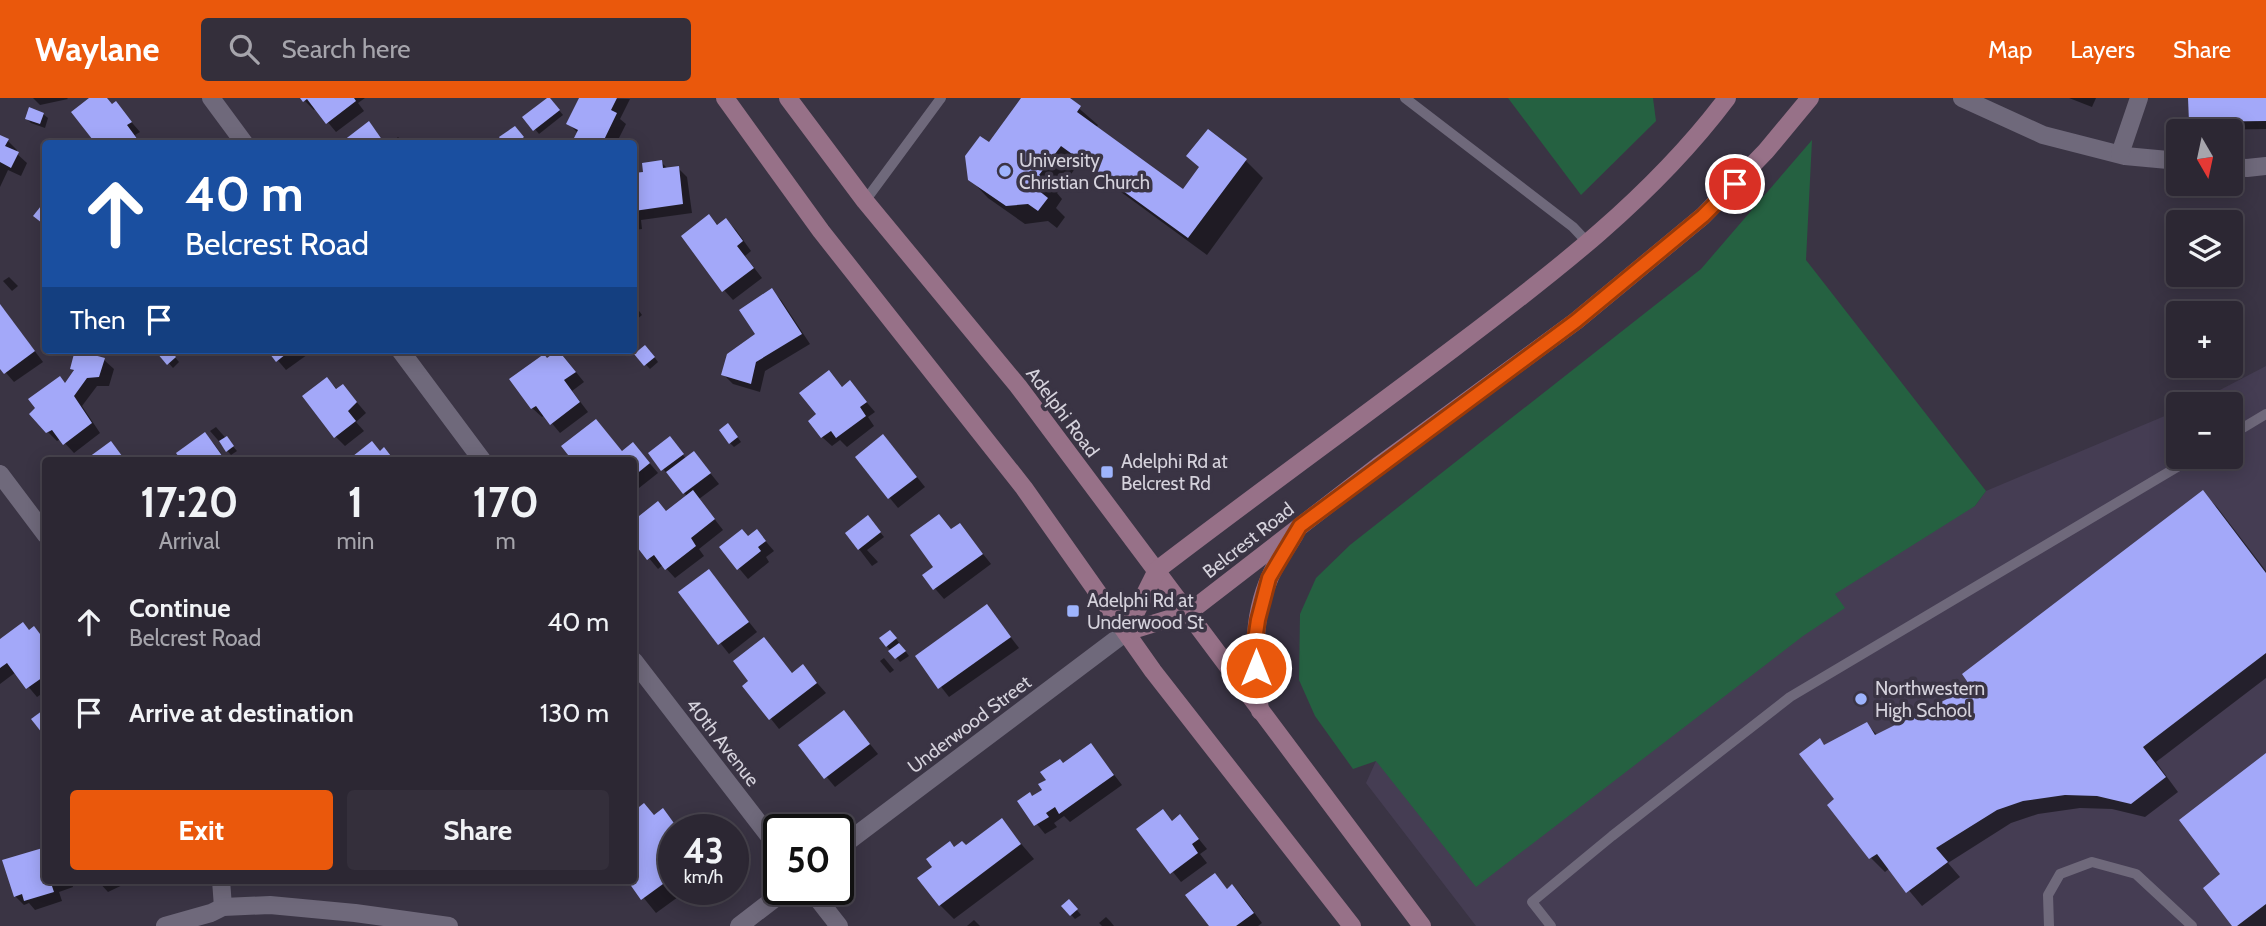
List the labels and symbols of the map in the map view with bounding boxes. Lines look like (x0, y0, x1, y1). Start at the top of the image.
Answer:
north arrow (2166, 119, 2244, 196)
place label: University Christian Church (1019, 149, 1150, 194)
pin (1705, 154, 1765, 214)
marker: University Christian Church (997, 163, 1013, 179)
street label: Adelphi Road (1021, 363, 1104, 462)
place label: Adelphi Rd at Belcrest Rd (1121, 450, 1228, 495)
marker: Adelphi Rd at Belcrest Rd (1099, 464, 1115, 480)
street label: Belcrest Road (1198, 498, 1298, 583)
place label: Adelphi Rd at Underwood St (1087, 589, 1205, 634)
marker: Adelphi Rd at Underwood St (1065, 603, 1081, 619)
position arrow (1219, 631, 1293, 705)
street label: Underwood Street (903, 670, 1036, 778)
place label: Northwestern High School (1875, 677, 1985, 722)
marker: Northwestern High School (1853, 691, 1869, 707)
street label: 40th Avenue (681, 694, 764, 791)
speed limit sign: 50 (763, 814, 854, 905)

